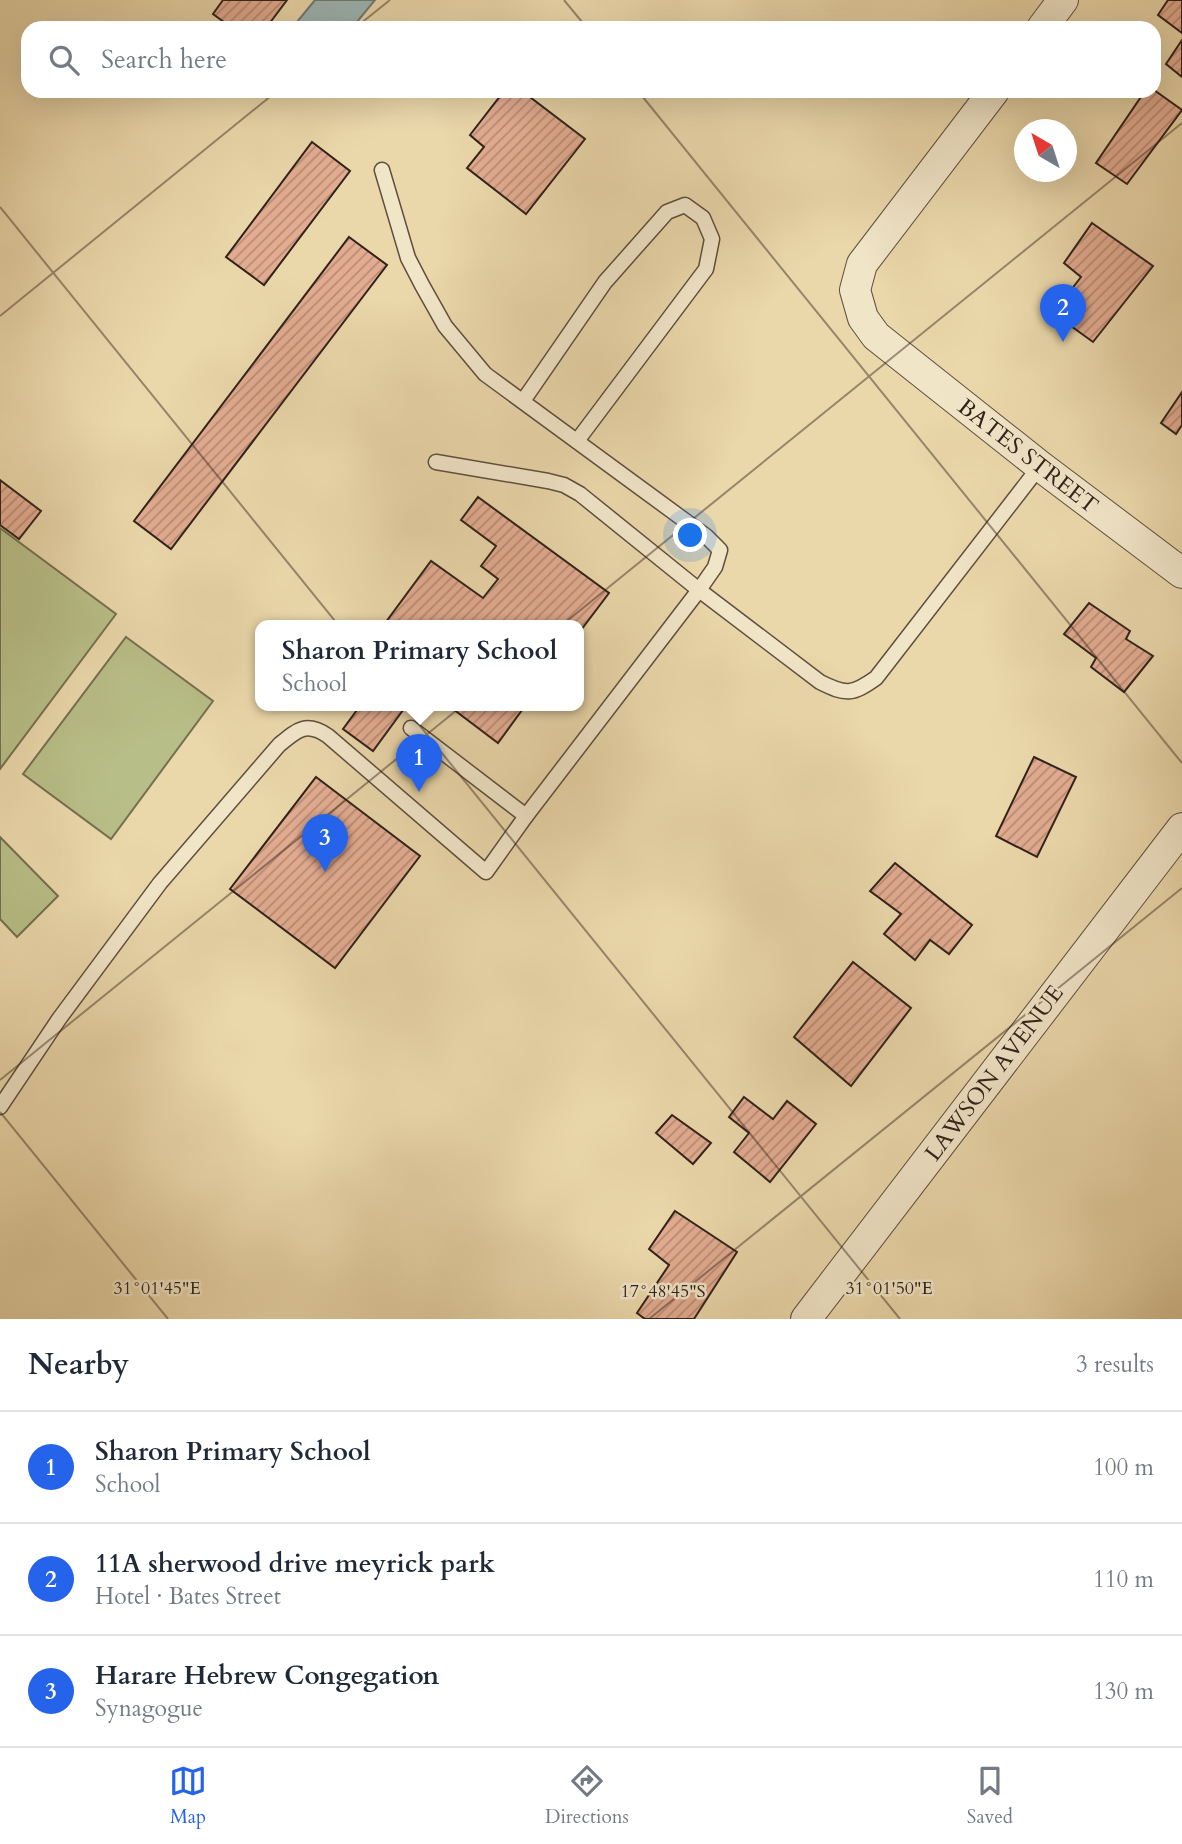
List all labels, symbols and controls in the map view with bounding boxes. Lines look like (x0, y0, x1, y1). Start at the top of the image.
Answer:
search box (21, 21, 1161, 98)
icon: search (45, 41, 83, 79)
text: Search here (101, 42, 227, 77)
north arrow (1014, 119, 1077, 182)
pin: 2 (1040, 284, 1086, 342)
street label: BATES STREET (951, 391, 1105, 521)
your location (673, 518, 707, 552)
popup (255, 620, 584, 711)
text: Sharon Primary School (282, 633, 557, 668)
text: School (282, 668, 347, 699)
pin: 1 (396, 734, 442, 792)
pin: 3 (302, 814, 348, 872)
street label: LAWSON AVENUE (918, 979, 1070, 1167)
text: 31°01'45"E (113, 1276, 201, 1301)
text: 31°01'50"E (845, 1276, 933, 1301)
text: 17°48'45"S (621, 1279, 705, 1304)
text: Nearby (28, 1344, 129, 1385)
text: 3 results (1076, 1349, 1154, 1380)
text: Sharon Primary School (95, 1434, 371, 1469)
text: 1 (45, 1452, 57, 1483)
text: 100 m (1093, 1452, 1154, 1483)
text: School (95, 1469, 160, 1500)
text: 11A sherwood drive meyrick park (95, 1546, 495, 1581)
text: 2 (45, 1564, 57, 1595)
text: 110 m (1093, 1564, 1154, 1595)
text: Hotel · Bates Street (95, 1581, 281, 1612)
text: Harare Hebrew Congegation (95, 1658, 439, 1693)
text: 3 (45, 1676, 57, 1707)
text: 130 m (1093, 1676, 1154, 1707)
text: Synagogue (95, 1693, 203, 1724)
tab: Map (169, 1762, 207, 1830)
tab: Directions (545, 1762, 629, 1830)
tab: Saved (967, 1762, 1013, 1830)

